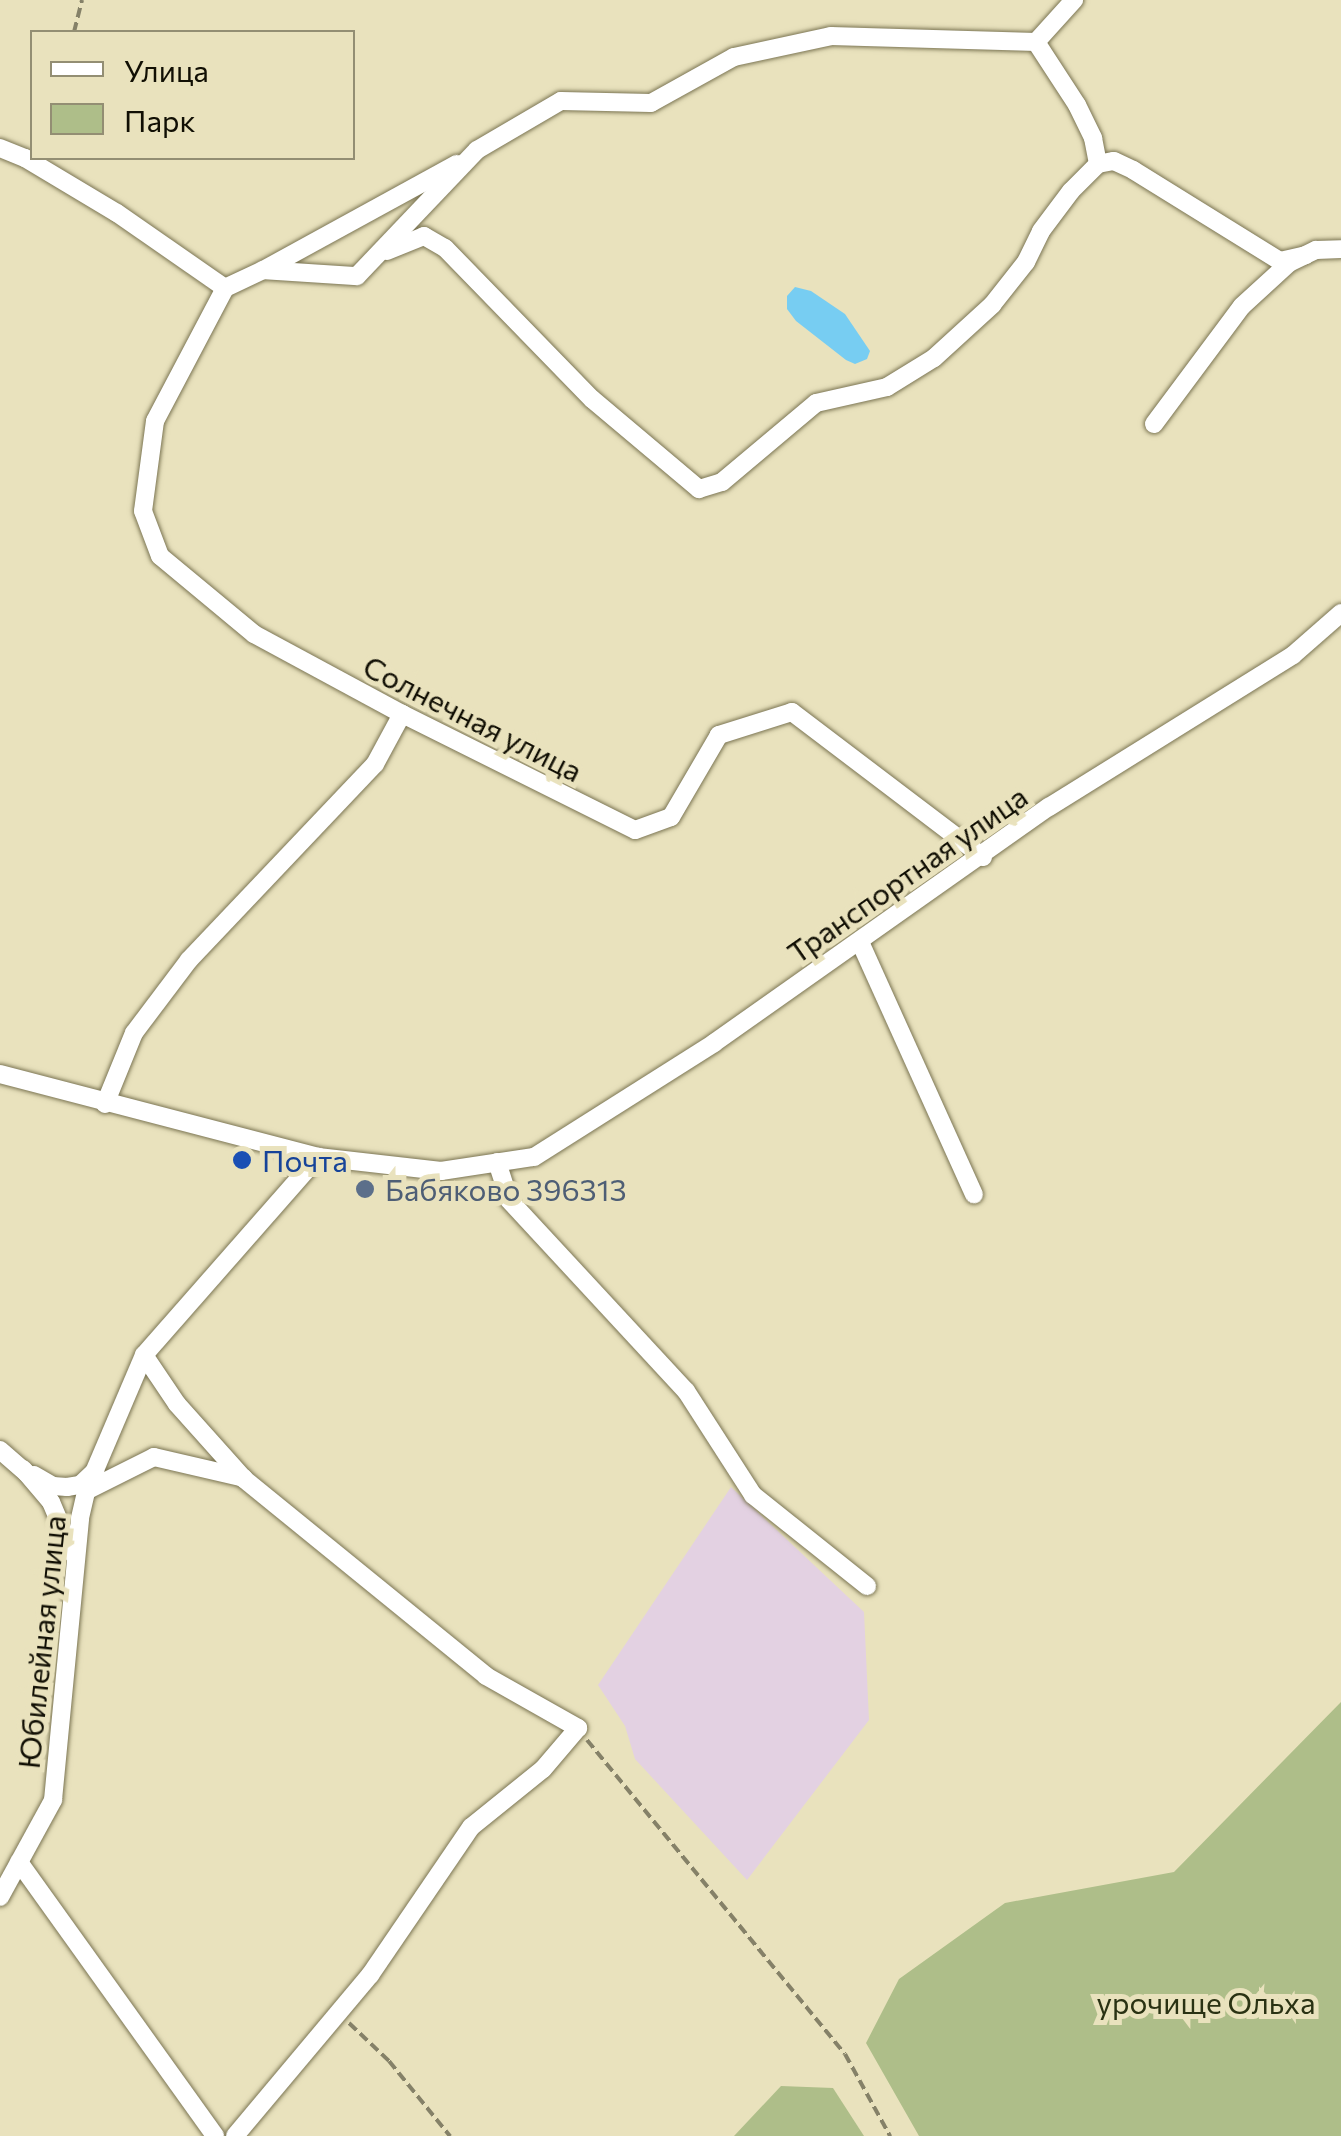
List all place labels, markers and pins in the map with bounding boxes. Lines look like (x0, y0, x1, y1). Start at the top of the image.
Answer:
place label: Почта (262, 1142, 348, 1178)
marker: Почта (231, 1149, 253, 1171)
place label: Бабяково 396313 (385, 1171, 627, 1207)
marker: Бабяково 396313 (354, 1178, 376, 1200)

